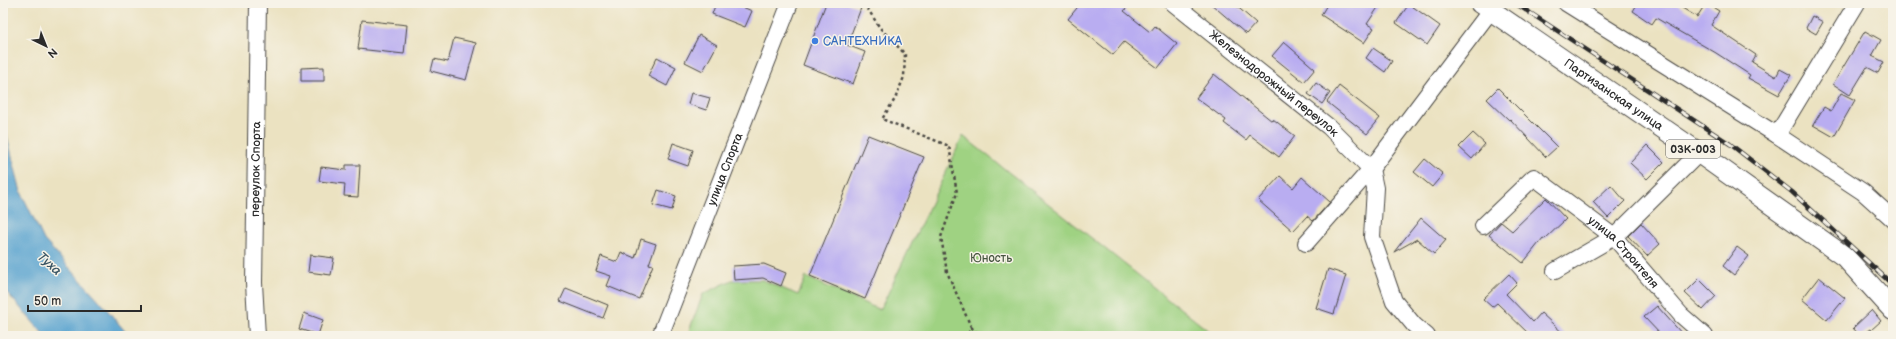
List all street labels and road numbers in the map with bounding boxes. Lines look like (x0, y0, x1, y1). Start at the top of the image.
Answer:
street label: Железнодорожный переулок (1206, 27, 1342, 141)
street label: Партизанская улица (1561, 56, 1666, 134)
street label: переулок Спорта (248, 121, 264, 217)
street label: улица Спорта (705, 131, 747, 208)
road number: 03К-003 (1666, 140, 1720, 158)
street label: улица Строителя (1585, 213, 1662, 292)

